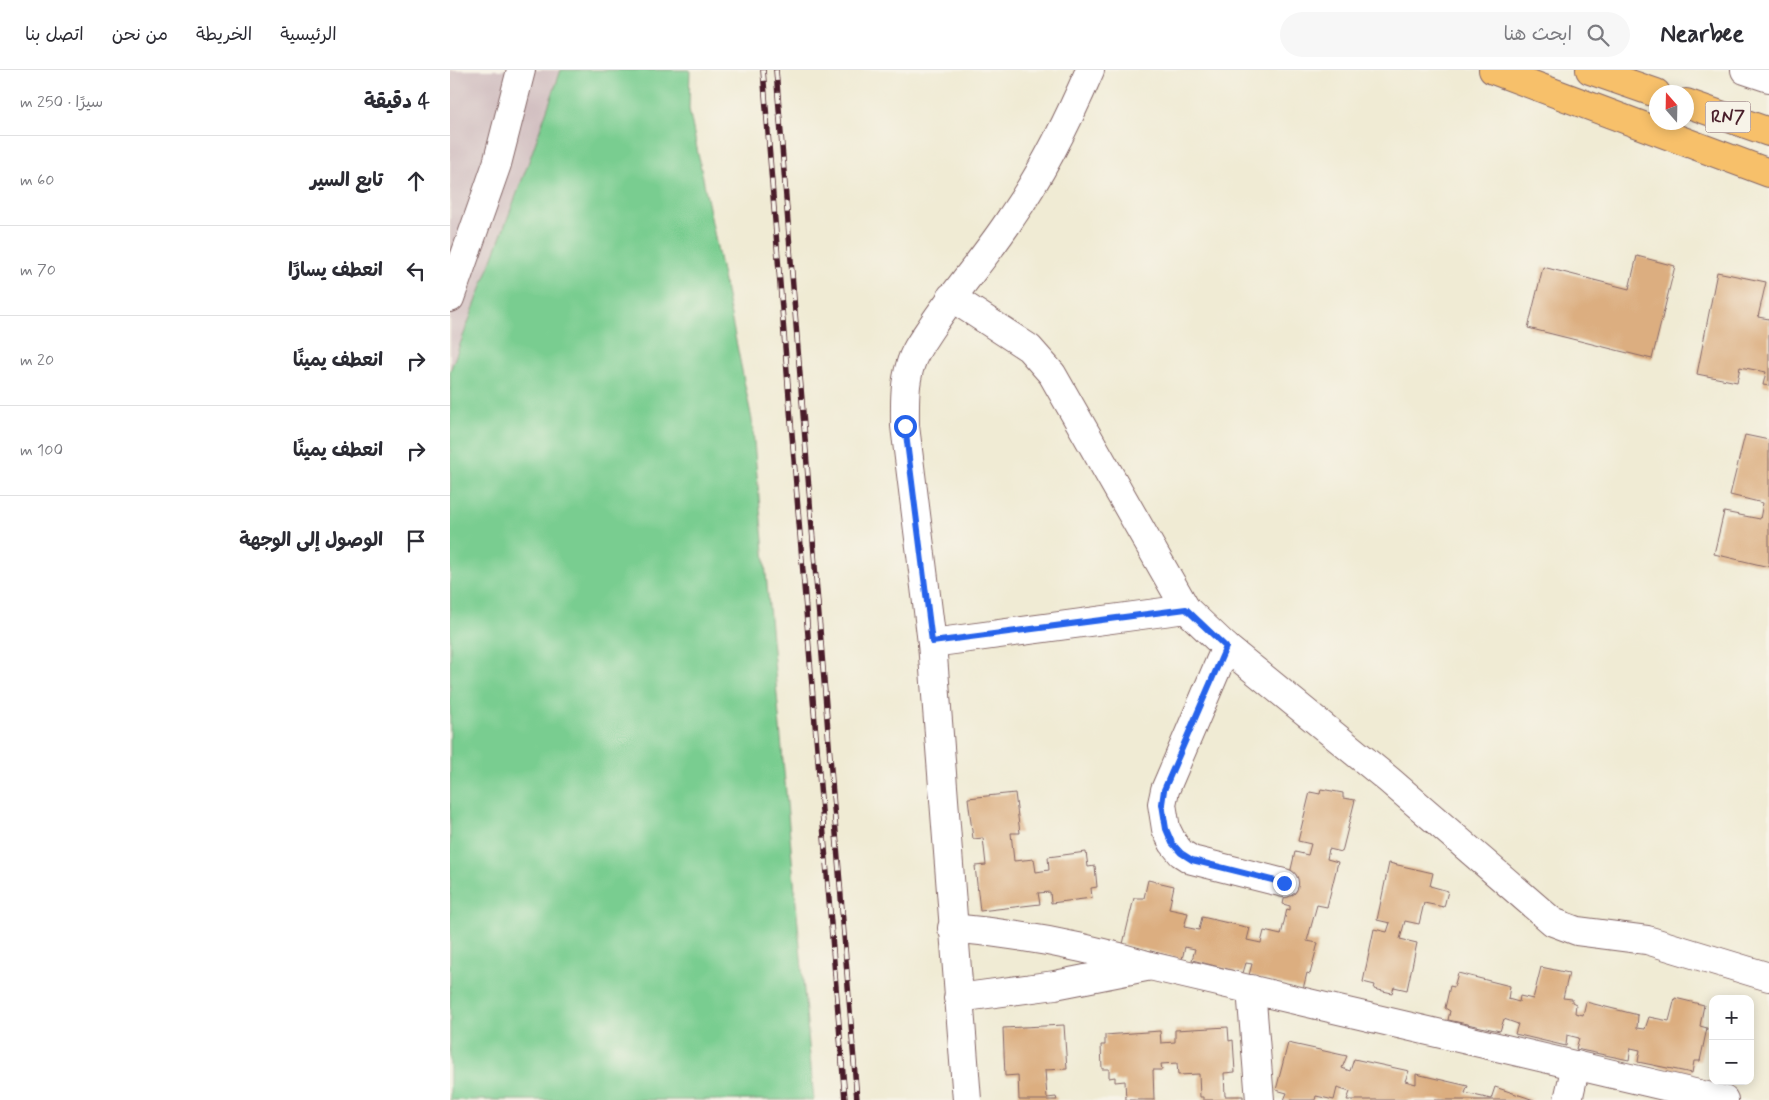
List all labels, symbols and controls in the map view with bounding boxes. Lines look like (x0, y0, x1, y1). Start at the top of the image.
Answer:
search box (1280, 12, 1630, 57)
text: Nearbee (1660, 19, 1744, 50)
icon: search (1584, 21, 1612, 49)
text: ابحث هنا (1504, 22, 1572, 47)
text: اتصل بنا (25, 23, 84, 47)
text: من نحن (112, 23, 168, 47)
text: الخريطة (196, 23, 252, 47)
text: الرئيسية (280, 23, 337, 47)
north arrow (1649, 85, 1694, 130)
text: 4 دقيقة (364, 88, 430, 116)
text: سيرًا · 250 m (20, 92, 103, 113)
road number: RN7 (1706, 102, 1750, 132)
icon: ahead (402, 167, 430, 195)
text: تابع السير (310, 168, 383, 193)
text: 60 m (20, 170, 54, 191)
icon: left (402, 257, 430, 285)
text: انعطف يسارًا (288, 258, 383, 283)
text: 70 m (20, 260, 56, 281)
icon: right (402, 347, 430, 375)
text: انعطف يمينًا (293, 348, 383, 373)
text: 20 m (20, 350, 54, 371)
route start (894, 415, 917, 438)
icon: right (402, 437, 430, 465)
text: انعطف يمينًا (293, 438, 383, 463)
text: 100 m (20, 440, 63, 461)
icon: arrive (402, 527, 430, 555)
text: الوصول إلى الوجهة (239, 528, 383, 553)
route end (1273, 872, 1296, 895)
map controls (1709, 995, 1754, 1085)
button: + (1709, 995, 1754, 1040)
button: − (1709, 1040, 1754, 1085)

